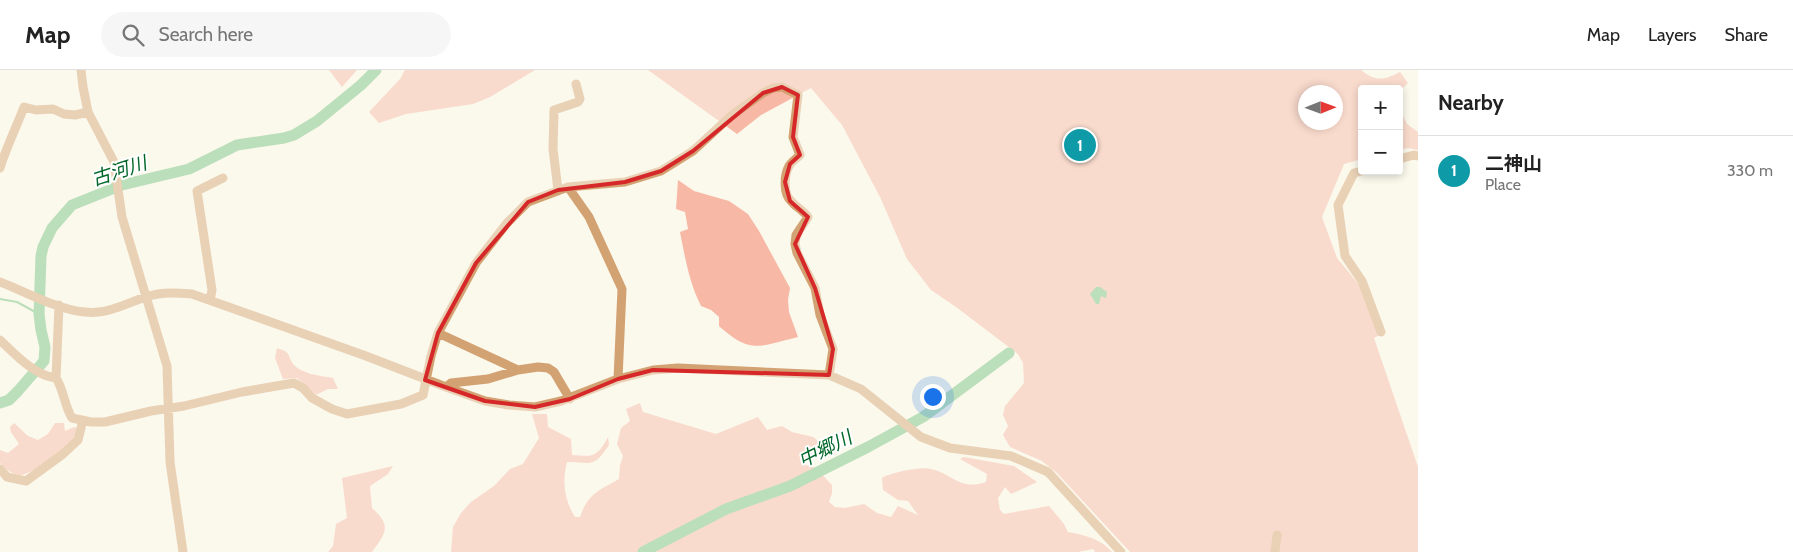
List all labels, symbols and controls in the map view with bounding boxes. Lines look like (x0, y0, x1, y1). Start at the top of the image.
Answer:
search box (101, 12, 451, 57)
text: Map (25, 20, 71, 49)
icon: search (119, 21, 147, 49)
text: Search here (159, 23, 253, 46)
text: Map (1587, 24, 1620, 46)
text: Layers (1648, 24, 1697, 46)
text: Share (1725, 24, 1768, 46)
north arrow (1298, 85, 1343, 130)
map controls (1358, 85, 1403, 175)
button: + (1358, 85, 1403, 130)
text: Nearby (1438, 90, 1504, 115)
pin: 1 (1064, 126, 1096, 164)
button: − (1358, 130, 1403, 175)
water label: 古河川 (88, 151, 152, 191)
text: 二神山 (1485, 152, 1542, 175)
text: 1 (1451, 161, 1457, 180)
text: 330 m (1727, 161, 1773, 180)
text: Place (1485, 175, 1521, 194)
your location (920, 384, 946, 410)
water label: 中郷川 (794, 425, 857, 472)

